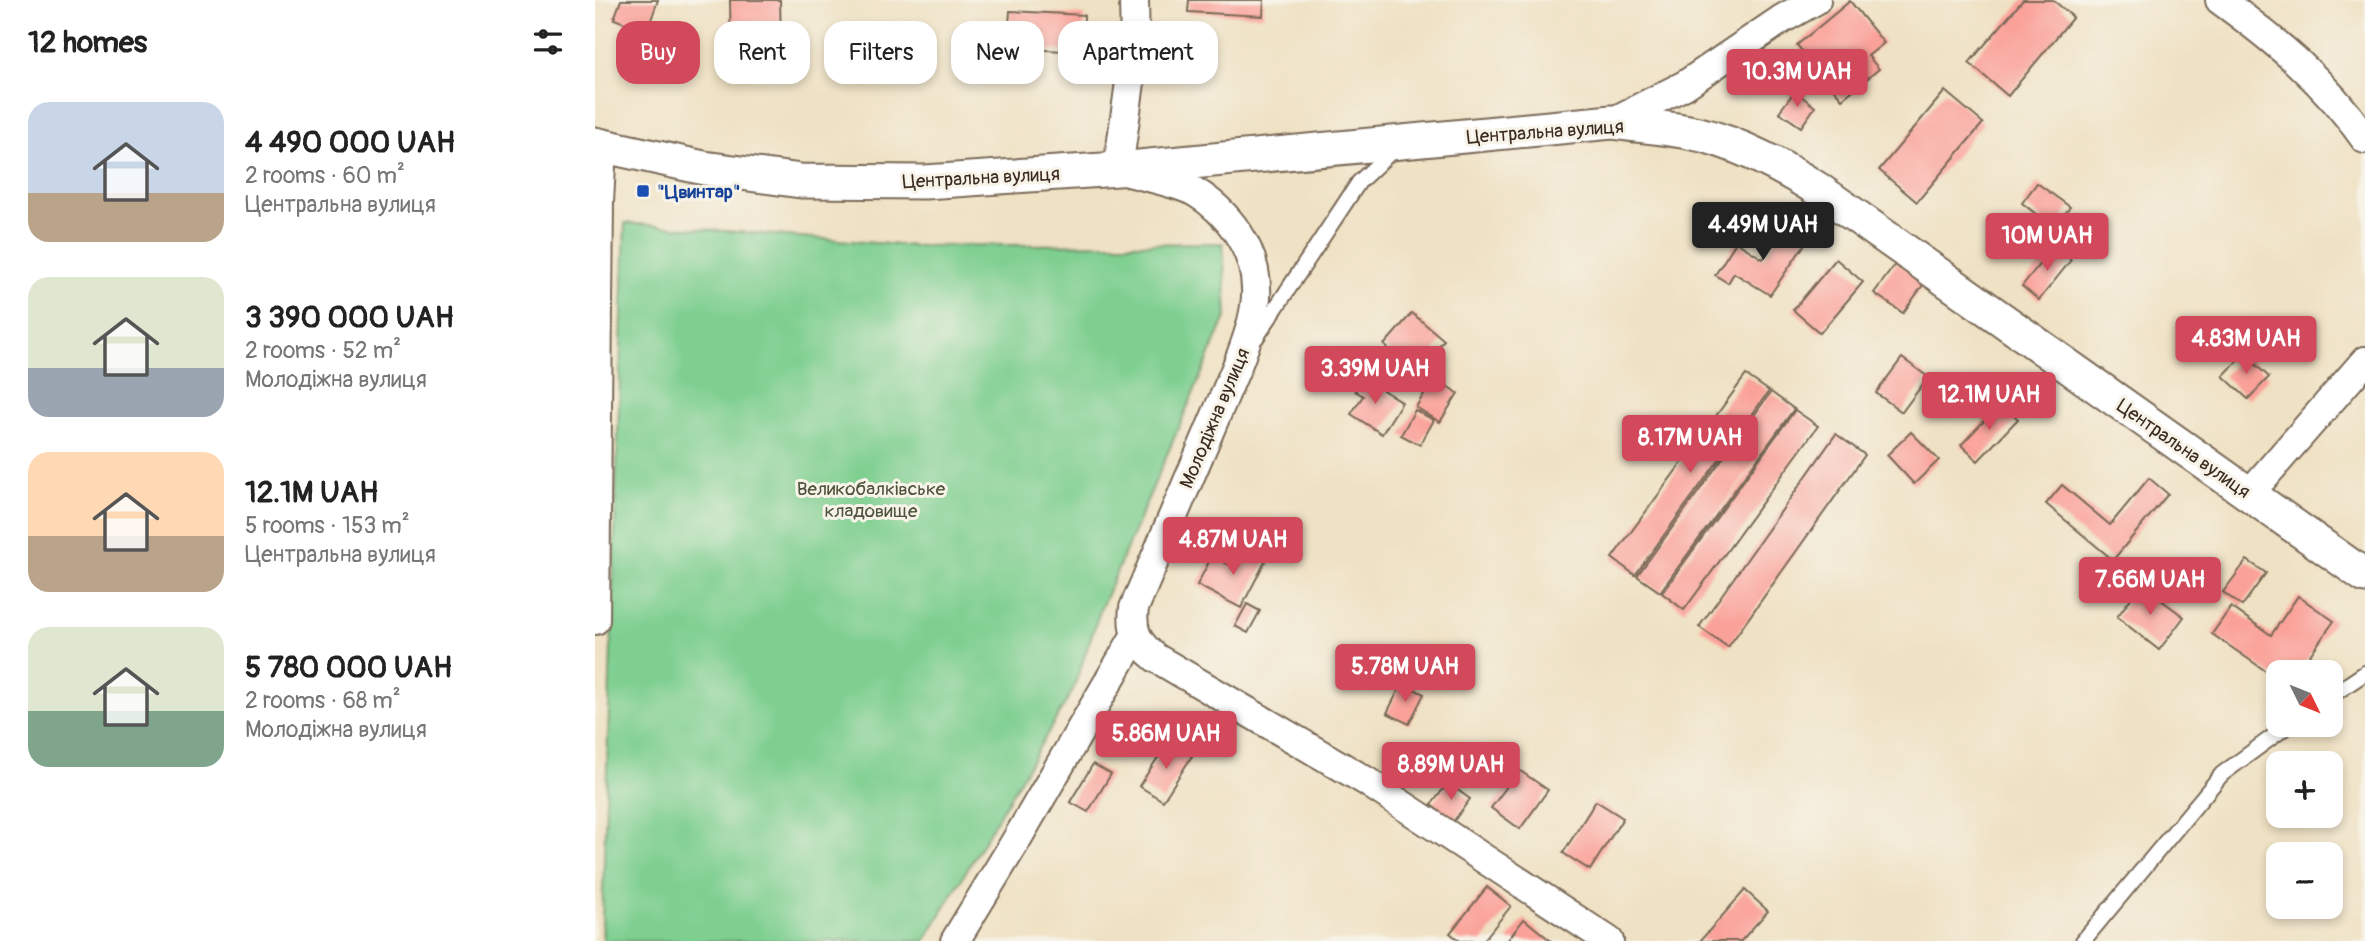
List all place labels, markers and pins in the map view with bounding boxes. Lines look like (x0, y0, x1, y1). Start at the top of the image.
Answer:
pin: 10.3M UAH (1717, 50, 1877, 109)
place label: "Цвинтар" (657, 180, 741, 204)
marker: "Цвинтар" (635, 183, 651, 199)
pin: 4.49M UAH (1683, 202, 1843, 262)
pin: 10M UAH (1982, 214, 2112, 273)
pin: 4.83M UAH (2166, 316, 2326, 376)
pin: 3.39M UAH (1295, 346, 1455, 406)
pin: 12.1M UAH (1909, 372, 2069, 432)
pin: 8.17M UAH (1610, 416, 1770, 475)
pin: 4.87M UAH (1153, 518, 1313, 577)
pin: 7.66M UAH (2070, 558, 2230, 617)
pin: 5.78M UAH (1325, 644, 1485, 704)
pin: 5.86M UAH (1086, 712, 1246, 771)
pin: 8.89M UAH (1371, 742, 1531, 802)

